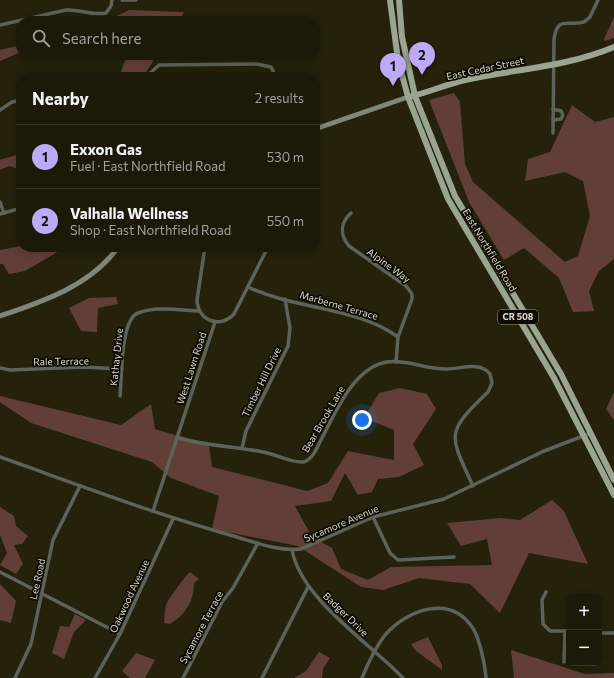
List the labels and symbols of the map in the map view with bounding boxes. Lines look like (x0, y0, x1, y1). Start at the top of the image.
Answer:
pin: 2 (409, 42, 435, 75)
pin: 1 (380, 53, 406, 86)
street label: East Cedar Street (445, 54, 525, 82)
street label: East Northfield Road (461, 206, 520, 294)
street label: Alpine Way (365, 245, 413, 285)
street label: Marberne Terrace (298, 288, 380, 322)
road number: CR 508 (498, 310, 538, 324)
street label: Kathay Drive (107, 327, 125, 387)
street label: West Lawn Road (174, 330, 208, 406)
street label: Timber Hill Drive (239, 345, 283, 419)
street label: Rale Terrace (33, 355, 89, 367)
street label: Bear Brook Lane (299, 384, 347, 454)
your location (352, 410, 372, 430)
street label: Sycamore Avenue (302, 502, 380, 544)
street label: Lee Road (27, 557, 47, 601)
street label: Oakwood Avenue (107, 557, 151, 635)
street label: Sycamore Terrace (177, 589, 225, 665)
street label: Badger Drive (321, 589, 371, 639)

